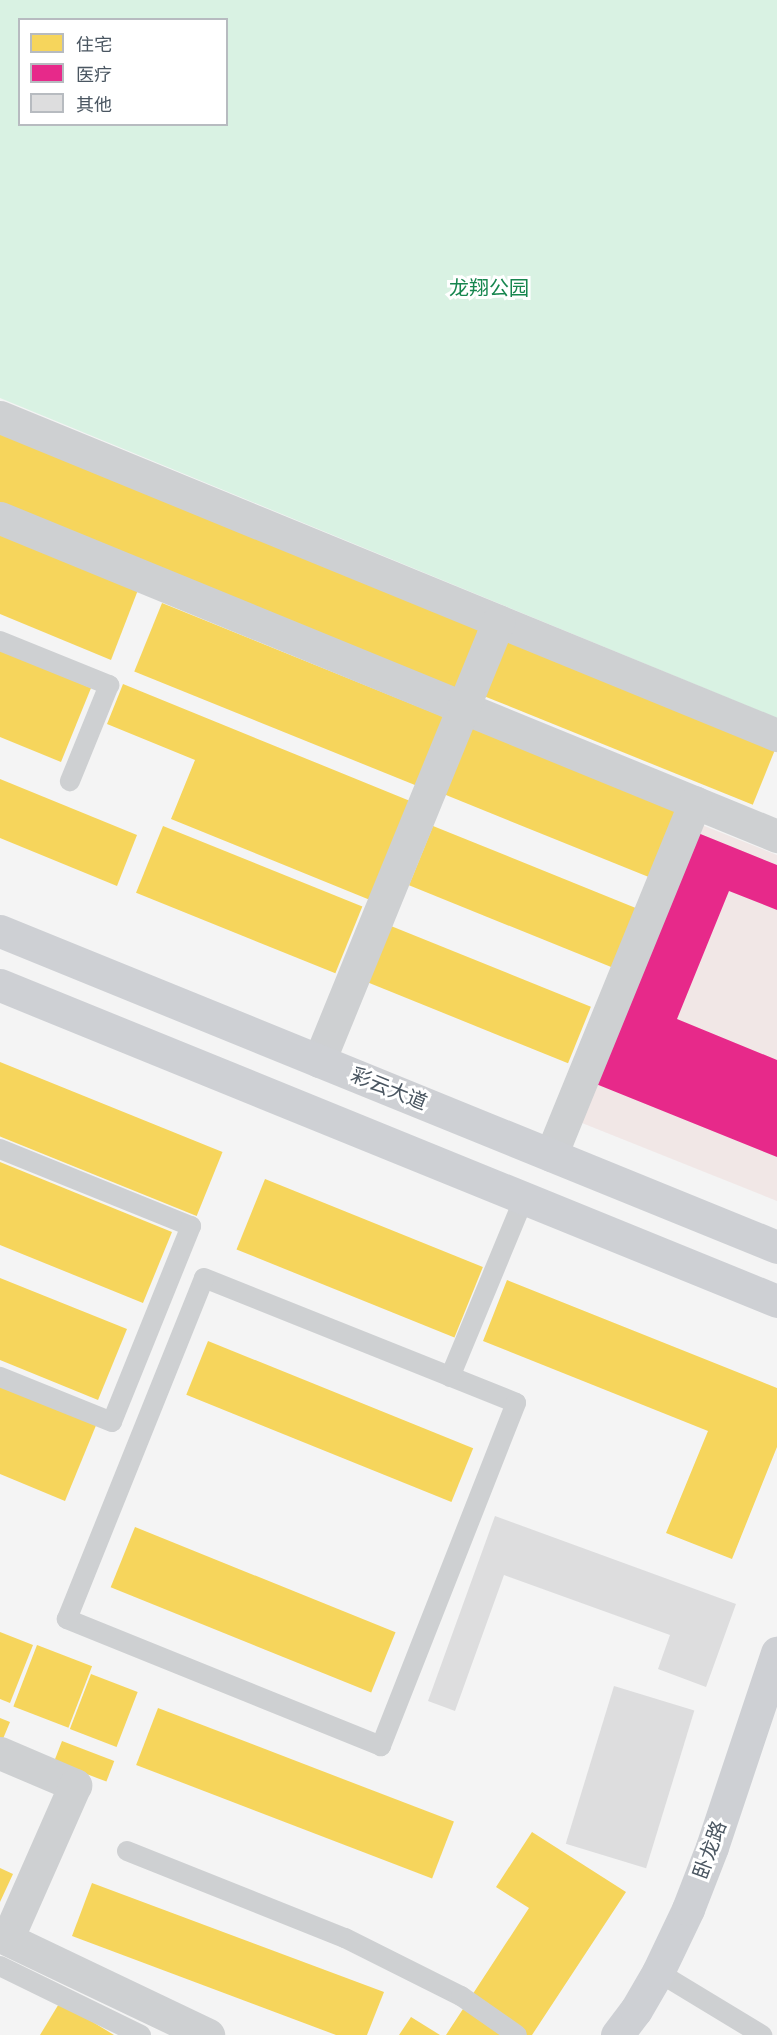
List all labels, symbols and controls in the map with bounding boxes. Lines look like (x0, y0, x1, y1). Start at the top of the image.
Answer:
legend (18, 18, 228, 126)
text: 住宅 (76, 33, 112, 56)
text: 医疗 (76, 63, 112, 86)
text: 其他 (76, 93, 112, 116)
park label: 龙翔公园 (449, 276, 529, 300)
street label: 彩云大道 (347, 1063, 431, 1115)
street label: 卧龙路 (688, 1818, 732, 1882)

